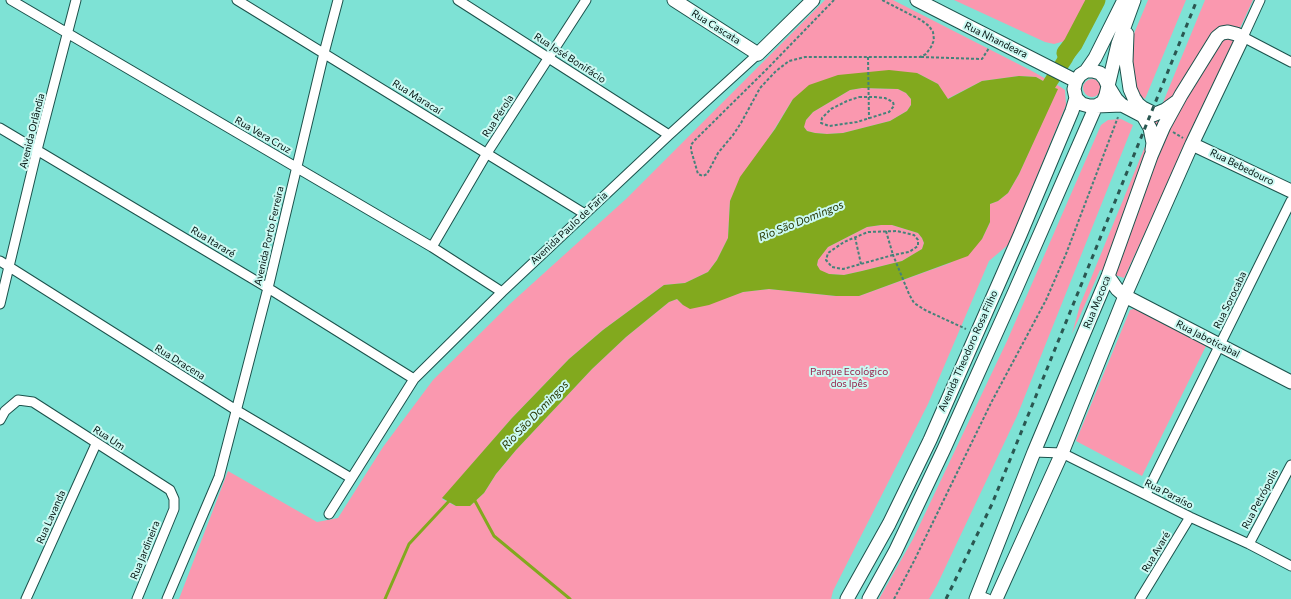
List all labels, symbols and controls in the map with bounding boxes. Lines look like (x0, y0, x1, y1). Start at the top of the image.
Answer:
street label: Rua Cascata (689, 7, 743, 47)
street label: Rua Nhandeara (962, 19, 1030, 61)
street label: Rua José Bonifácio (532, 30, 608, 86)
street label: Rua Maracaí (390, 77, 444, 117)
street label: Avenida Orlândia (17, 92, 47, 170)
street label: Rua Pérola (480, 92, 516, 140)
street label: Rua Vera Cruz (233, 114, 293, 156)
street label: Rua Bebedouro (1208, 146, 1276, 188)
street label: Avenida Porto Ferreira (252, 185, 286, 287)
street label: Avenida Paulo de Faria (528, 189, 610, 267)
water label: Rio São Domingos (757, 198, 845, 244)
street label: Rua Itararé (189, 224, 237, 260)
street label: Rua Sorocaba (1211, 269, 1249, 331)
street label: Rua Mococa (1081, 274, 1113, 330)
street label: Avenida Theodoro Rosa Filho (936, 289, 1000, 413)
street label: Rua Jaboticabal (1174, 318, 1242, 360)
street label: Rua Dracena (153, 342, 207, 382)
park label: Parque Ecológico dos Ipês (810, 366, 888, 390)
water label: Rio São Domingos (499, 378, 571, 452)
street label: Rua Um (91, 423, 127, 453)
street label: Rua Petrópolis (1239, 467, 1281, 531)
street label: Rua Paraíso (1143, 477, 1195, 511)
street label: Rua Lavanda (34, 488, 68, 546)
street label: Rua Jardineira (128, 519, 162, 581)
street label: Rua Avaré (1139, 530, 1173, 574)

